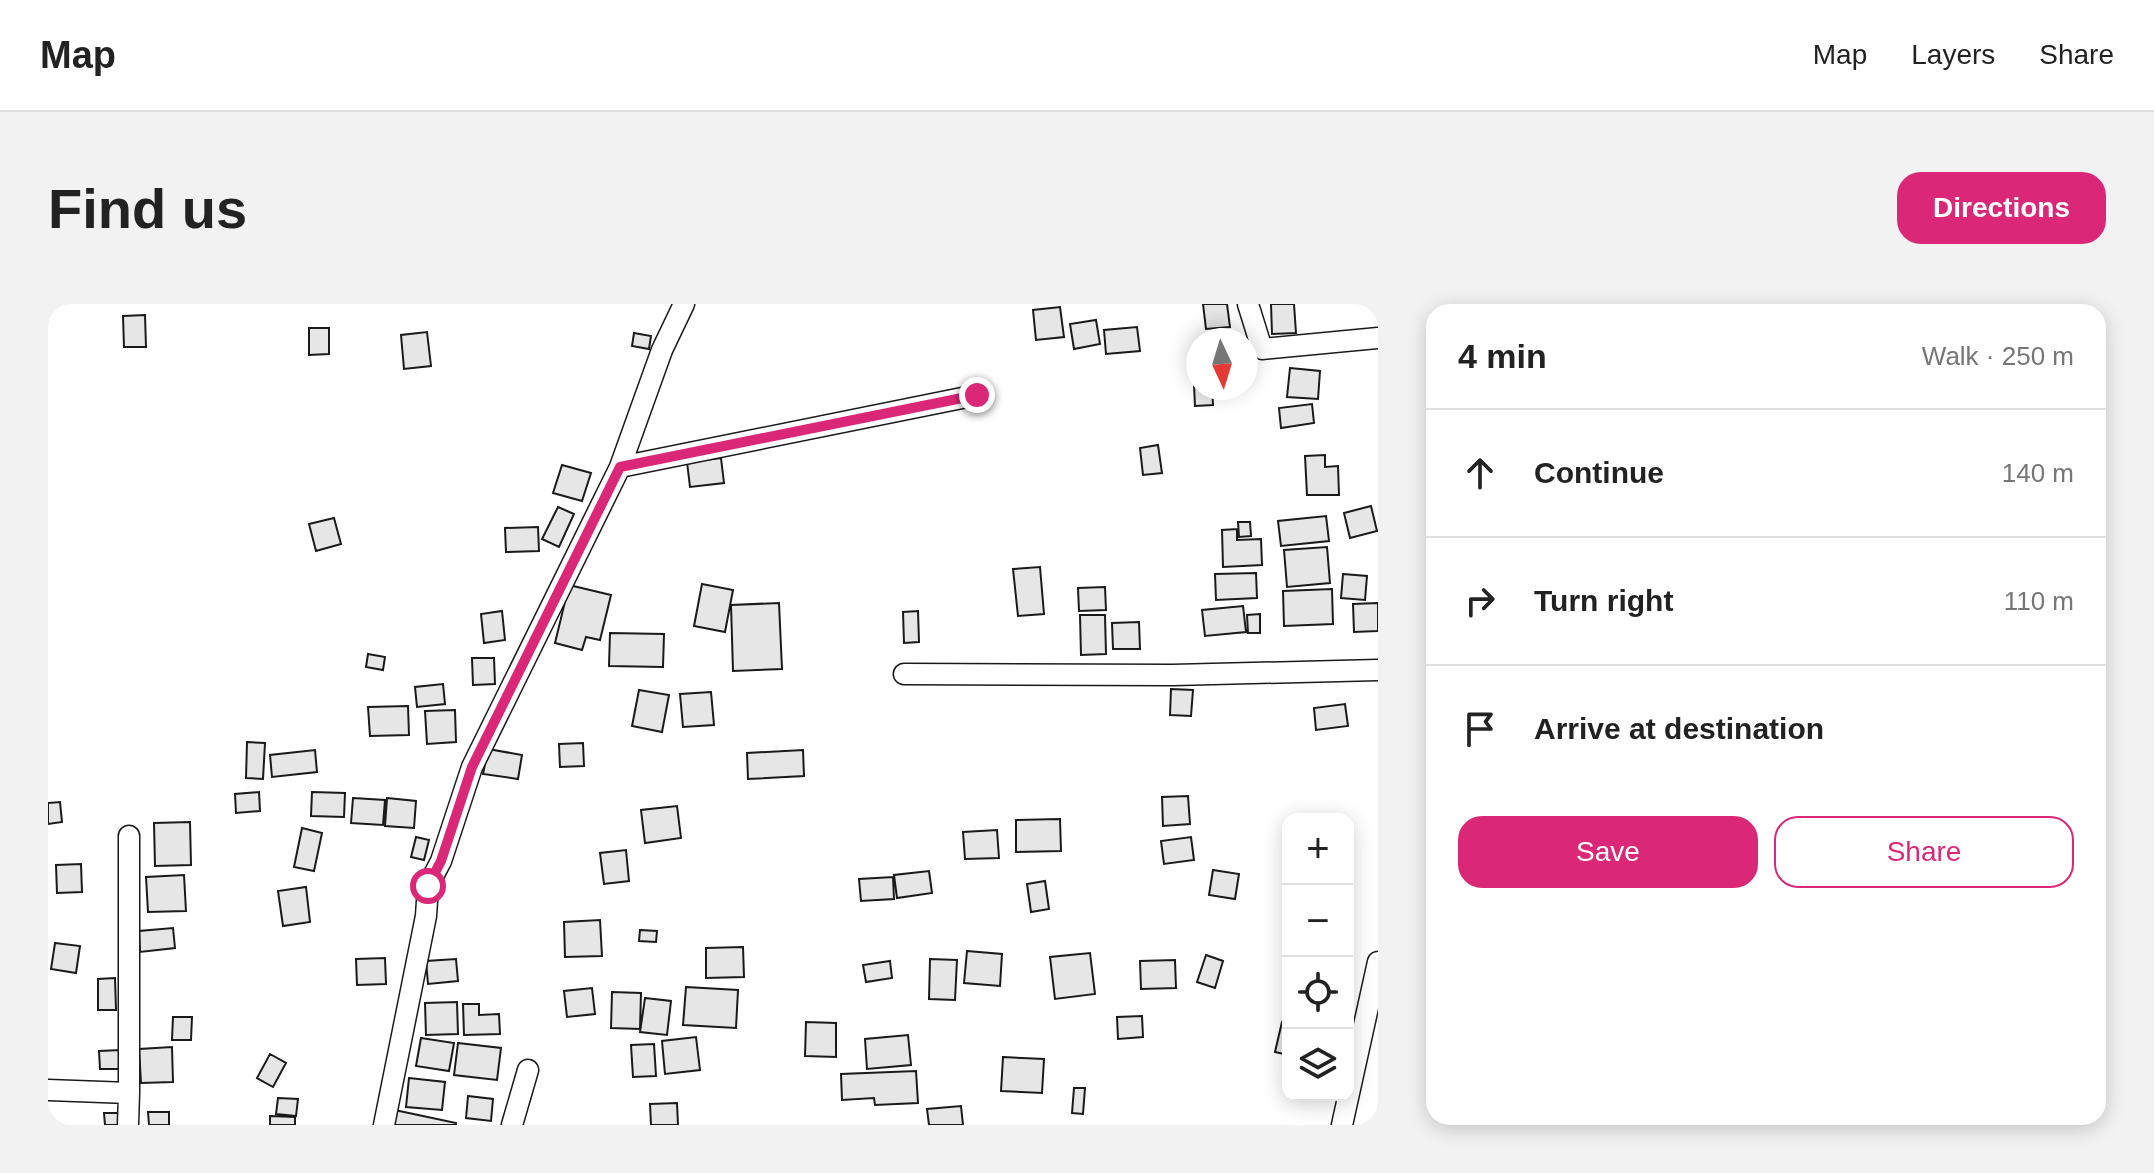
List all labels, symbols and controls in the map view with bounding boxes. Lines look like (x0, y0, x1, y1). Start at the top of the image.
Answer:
text: Map (40, 34, 116, 76)
text: Map (1813, 39, 1867, 70)
text: Layers (1911, 39, 1995, 70)
text: Share (2039, 39, 2114, 70)
button: Directions (1897, 172, 2106, 244)
text: Find us (48, 177, 247, 240)
north arrow (1186, 328, 1258, 400)
text: 4 min (1458, 337, 1547, 375)
text: Walk · 250 m (1922, 341, 2074, 371)
route end (959, 377, 995, 413)
icon: ahead (1458, 451, 1502, 495)
text: Continue (1534, 456, 1664, 489)
text: 140 m (2002, 458, 2074, 488)
icon: right (1458, 579, 1502, 623)
text: Turn right (1534, 584, 1673, 617)
text: 110 m (2004, 586, 2074, 616)
icon: arrive (1458, 707, 1502, 751)
text: Arrive at destination (1534, 712, 1824, 745)
map controls (1282, 813, 1354, 1101)
button: + (1282, 813, 1354, 885)
button: Save (1458, 816, 1758, 888)
button: Share (1774, 816, 2074, 888)
route start (410, 868, 446, 904)
button: − (1282, 885, 1354, 957)
button: locate (1282, 957, 1354, 1029)
button: layers (1282, 1029, 1354, 1101)

